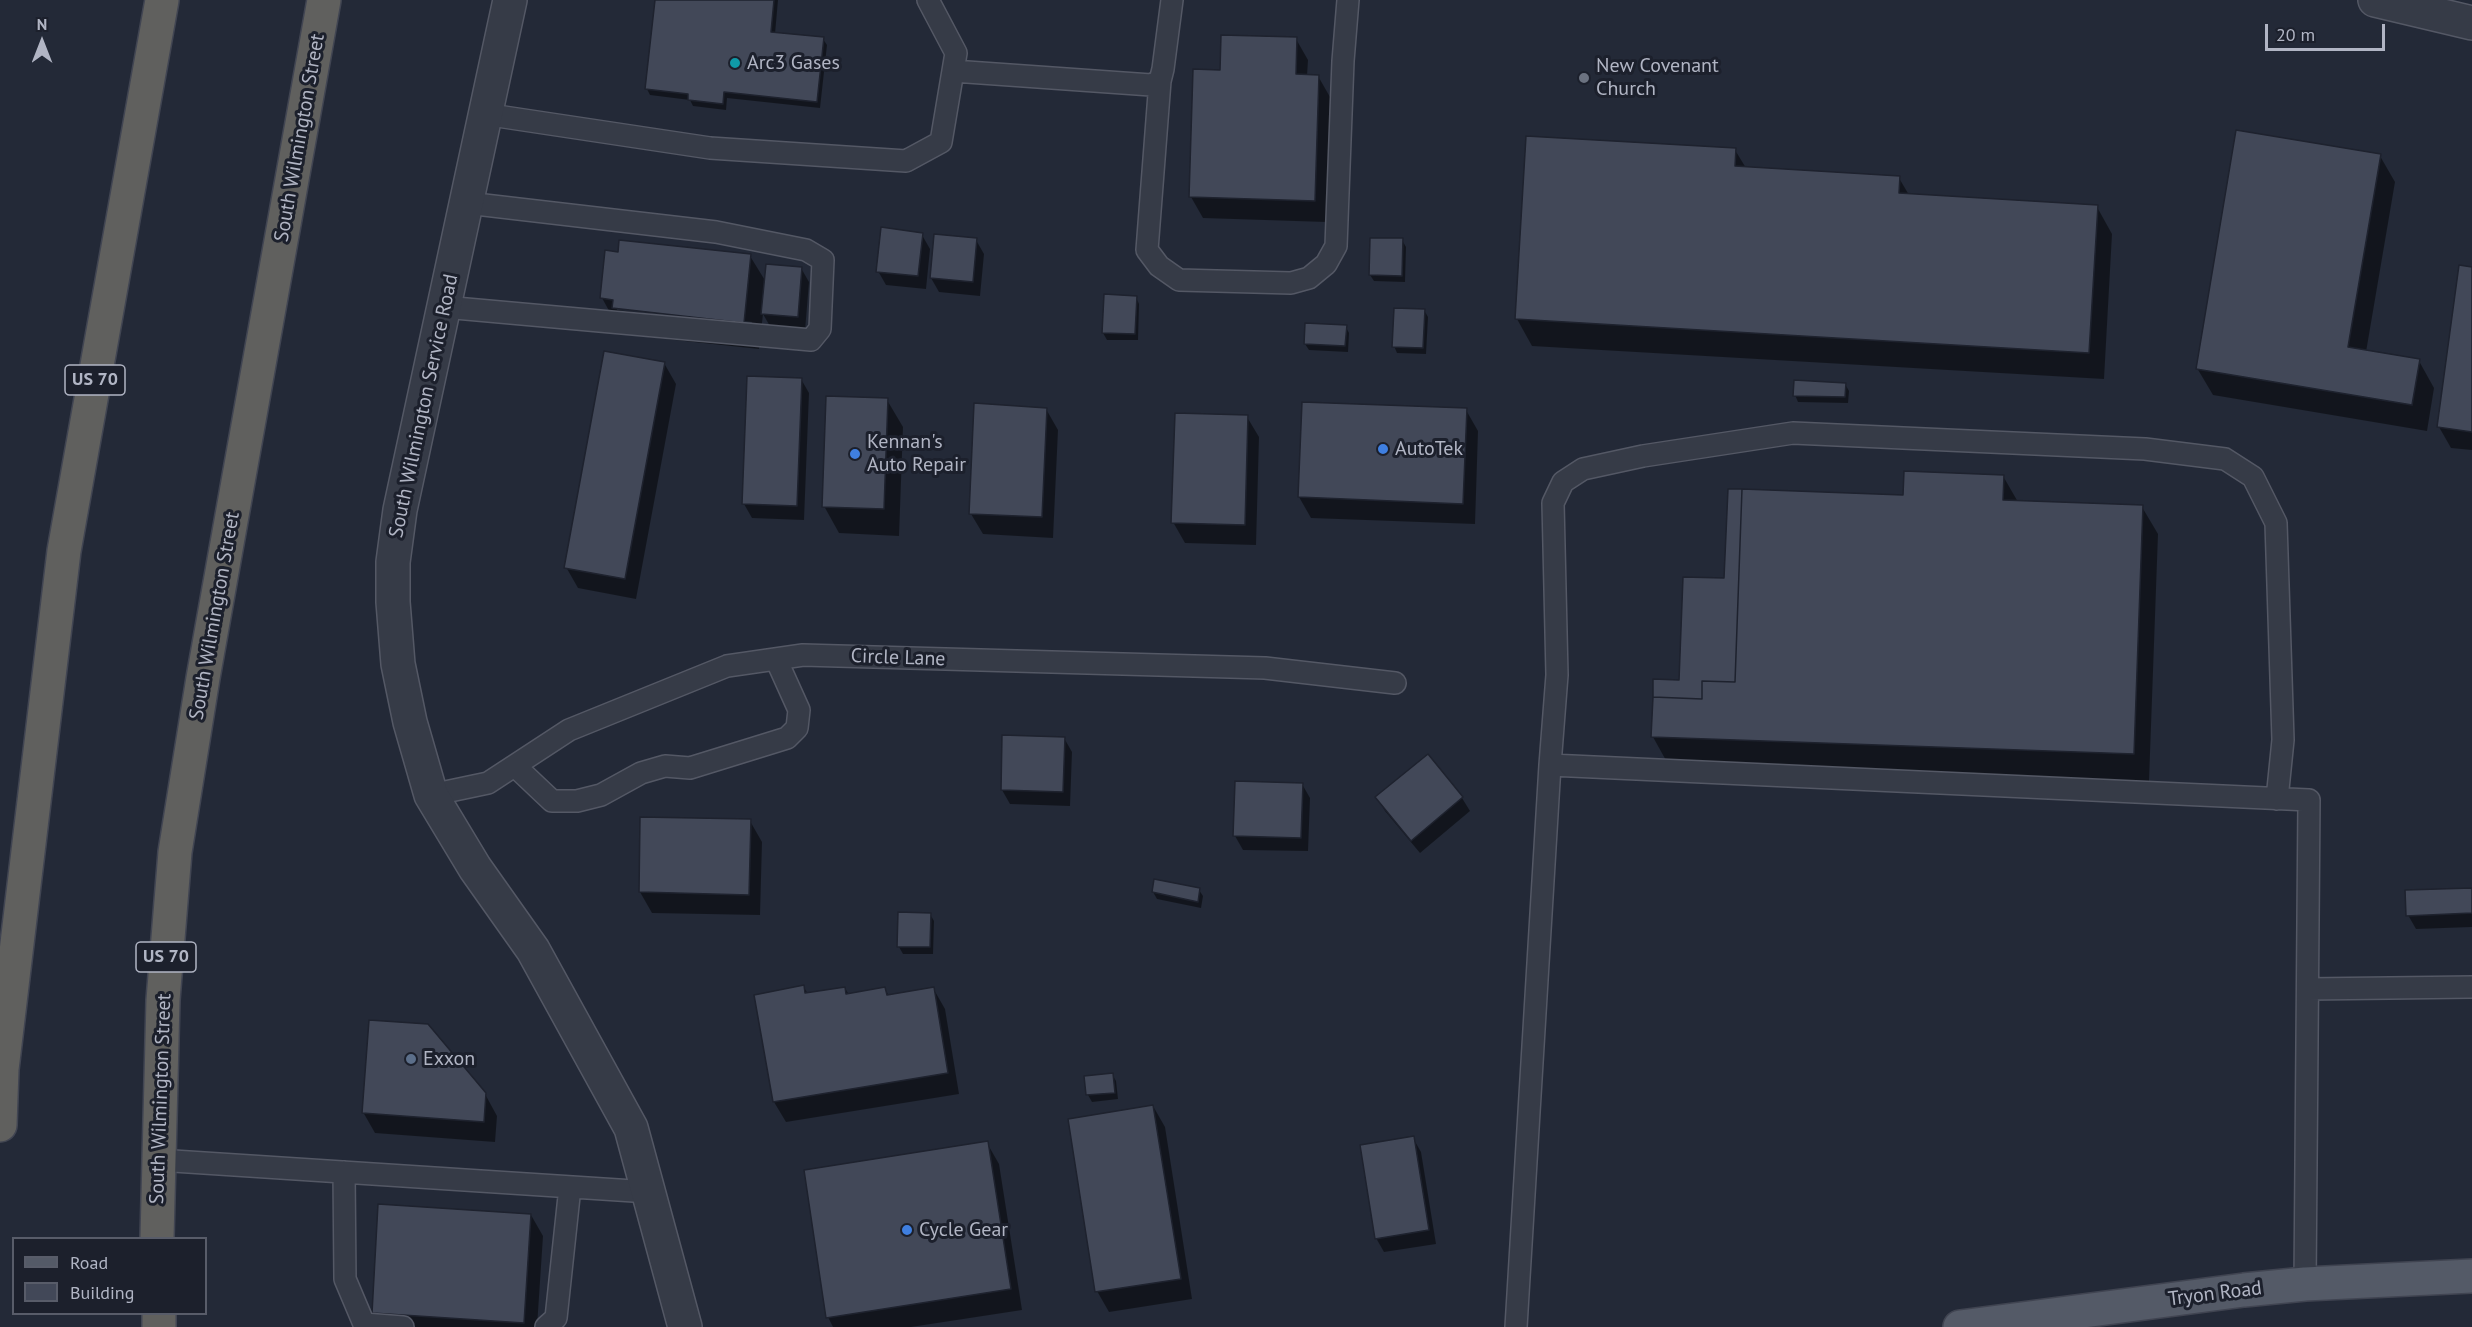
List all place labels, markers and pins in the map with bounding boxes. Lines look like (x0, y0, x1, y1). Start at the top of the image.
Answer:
place label: Arc3 Gases (747, 51, 840, 75)
place label: New Covenant Church (1596, 54, 1719, 101)
marker: Arc3 Gases (728, 56, 742, 70)
marker: New Covenant Church (1577, 71, 1591, 85)
place label: Kennan's Auto Repair (867, 430, 966, 477)
place label: AutoTek (1395, 437, 1463, 461)
marker: AutoTek (1376, 442, 1390, 456)
marker: Kennan's Auto Repair (848, 447, 862, 461)
place label: Exxon (423, 1047, 475, 1071)
marker: Exxon (404, 1052, 418, 1066)
place label: Cycle Gear (919, 1218, 1008, 1242)
marker: Cycle Gear (900, 1223, 914, 1237)

